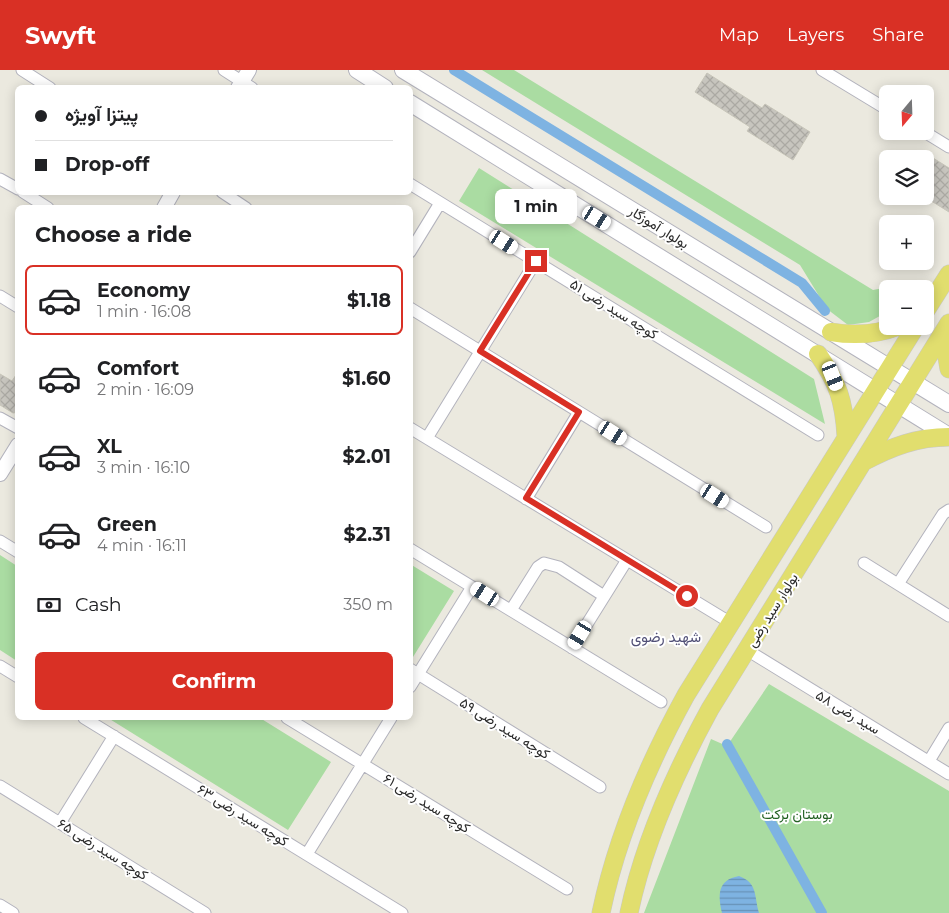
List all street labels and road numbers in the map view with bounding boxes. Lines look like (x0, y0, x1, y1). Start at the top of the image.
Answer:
street label: بولوار آموزگار (625, 201, 692, 253)
street label: کوچه سید رضی ۵۱ (566, 275, 661, 344)
street label: بولوار سید رضی (742, 570, 802, 650)
street label: سید رضی ۵۸ (813, 686, 883, 738)
street label: کوچه سید رضی ۵۹ (456, 693, 554, 764)
street label: کوچه سید رضی ۶۱ (380, 769, 474, 838)
street label: کوچه سید رضی ۶۳ (194, 780, 292, 851)
street label: کوچه سید رضی ۶۵ (54, 814, 152, 885)

